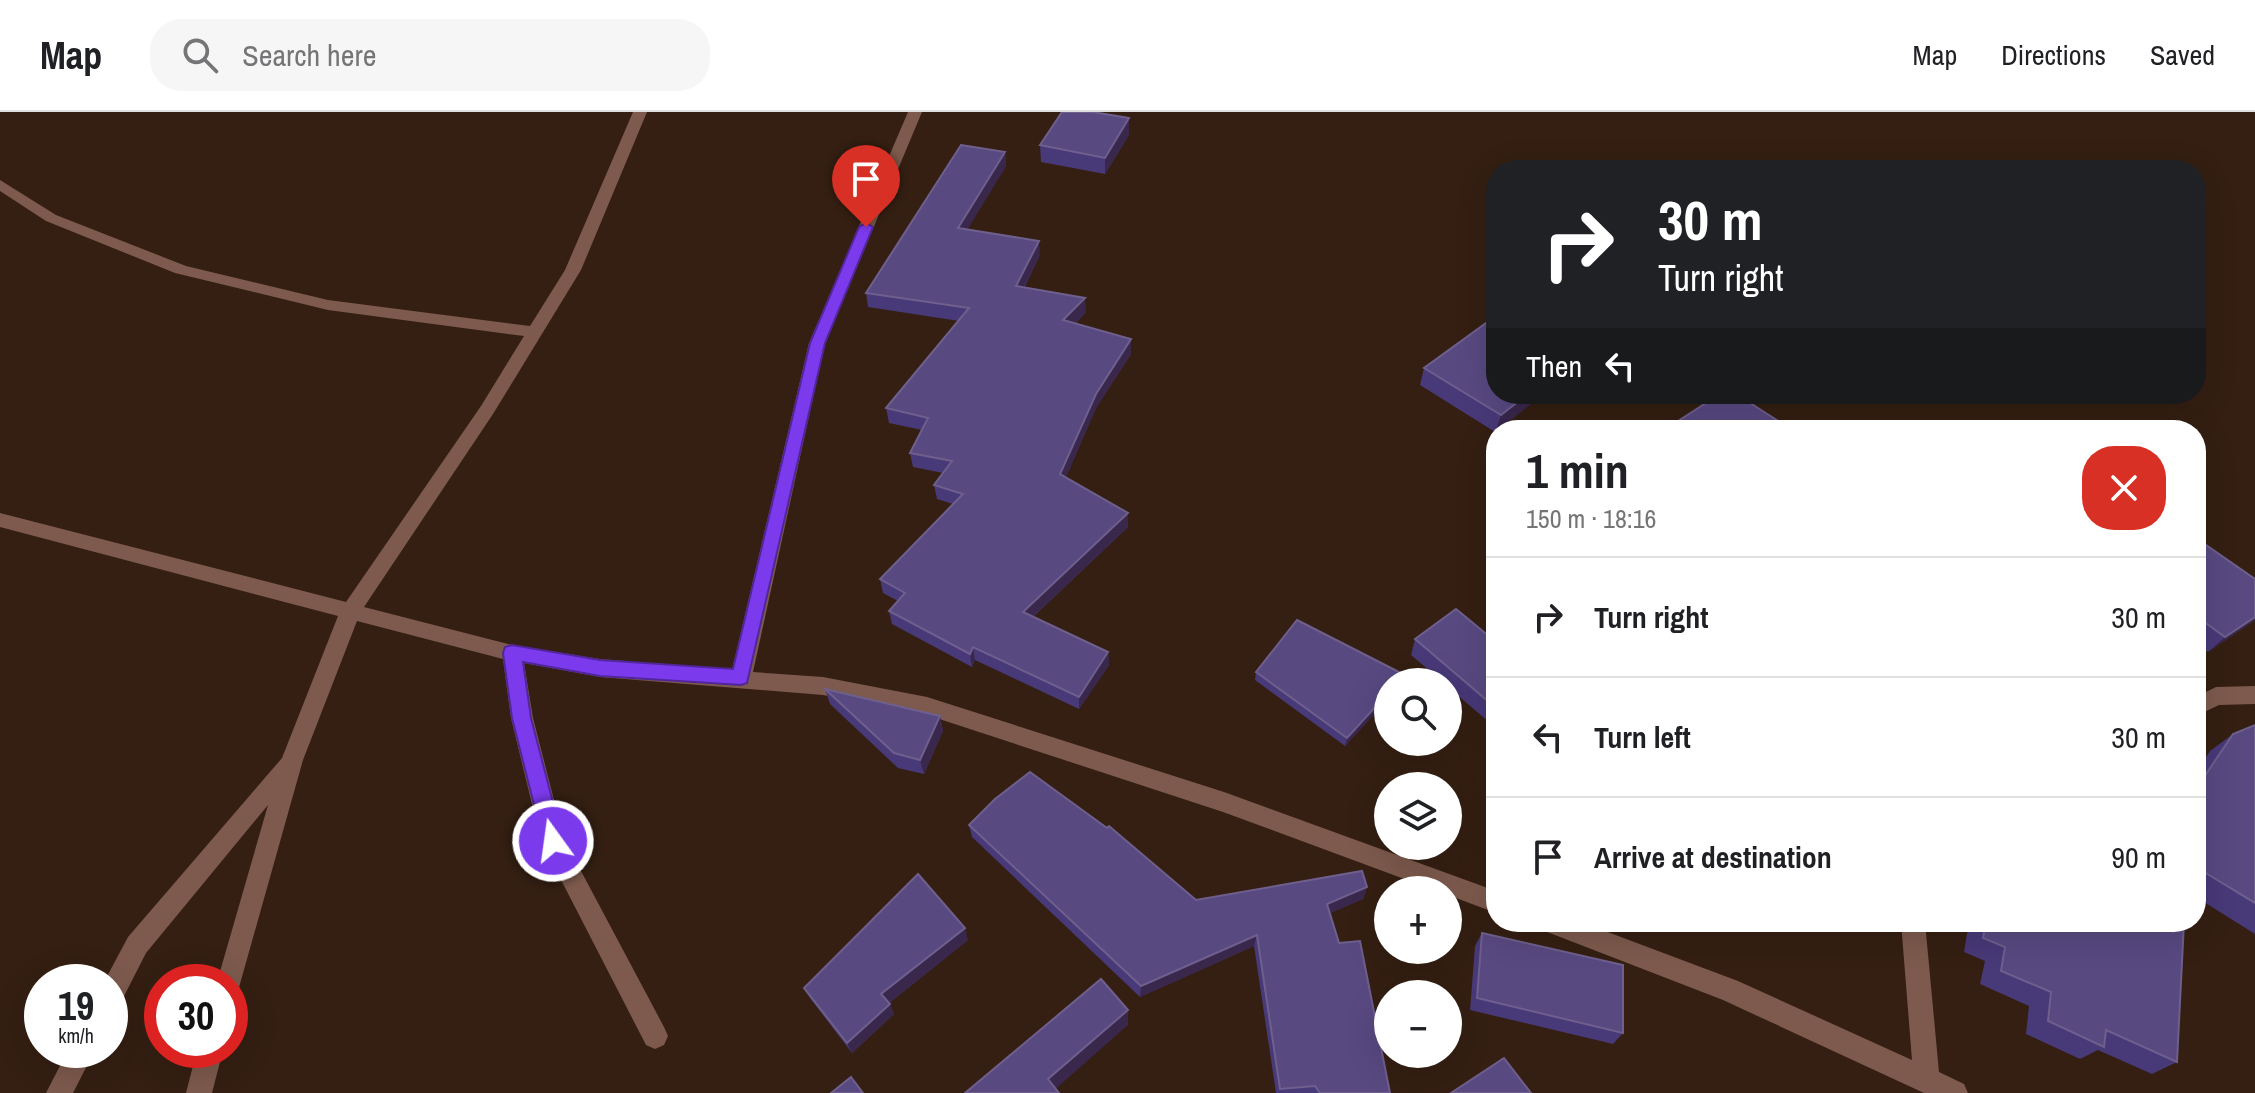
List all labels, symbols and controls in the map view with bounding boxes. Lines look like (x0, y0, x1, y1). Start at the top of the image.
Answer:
search box (150, 19, 710, 91)
text: Map (40, 30, 102, 81)
icon: search (178, 33, 222, 77)
text: Search here (242, 35, 376, 75)
text: Map (1913, 36, 1957, 74)
text: Directions (2001, 36, 2106, 74)
text: Saved (2150, 36, 2215, 74)
pin (832, 145, 900, 227)
icon: arrive (844, 157, 888, 201)
text: 30 m (1658, 182, 1763, 257)
icon: right (1526, 192, 1630, 296)
text: Turn right (1658, 254, 1783, 302)
icon: left (1598, 344, 1642, 388)
text: Then (1526, 346, 1582, 386)
text: 1 min (1526, 438, 1629, 503)
button: close (2082, 446, 2166, 530)
text: 150 m · 18:16 (1526, 501, 1656, 536)
icon: right (1526, 595, 1570, 639)
text: Turn right (1594, 597, 1708, 637)
text: 30 m (2111, 597, 2166, 637)
map controls (1374, 668, 1462, 1068)
button: search (1374, 668, 1462, 756)
icon: left (1526, 715, 1570, 759)
text: Turn left (1594, 717, 1691, 757)
text: 30 m (2111, 717, 2166, 757)
button: layers (1374, 772, 1462, 860)
position arrow (511, 799, 595, 883)
icon: arrive (1526, 835, 1570, 879)
text: Arrive at destination (1594, 837, 1832, 877)
text: 90 m (2111, 837, 2166, 877)
button: + (1374, 876, 1462, 964)
speed limit sign: 30 (144, 964, 248, 1068)
text: 19 (58, 979, 94, 1032)
button: − (1374, 980, 1462, 1068)
text: km/h (58, 1022, 94, 1049)

